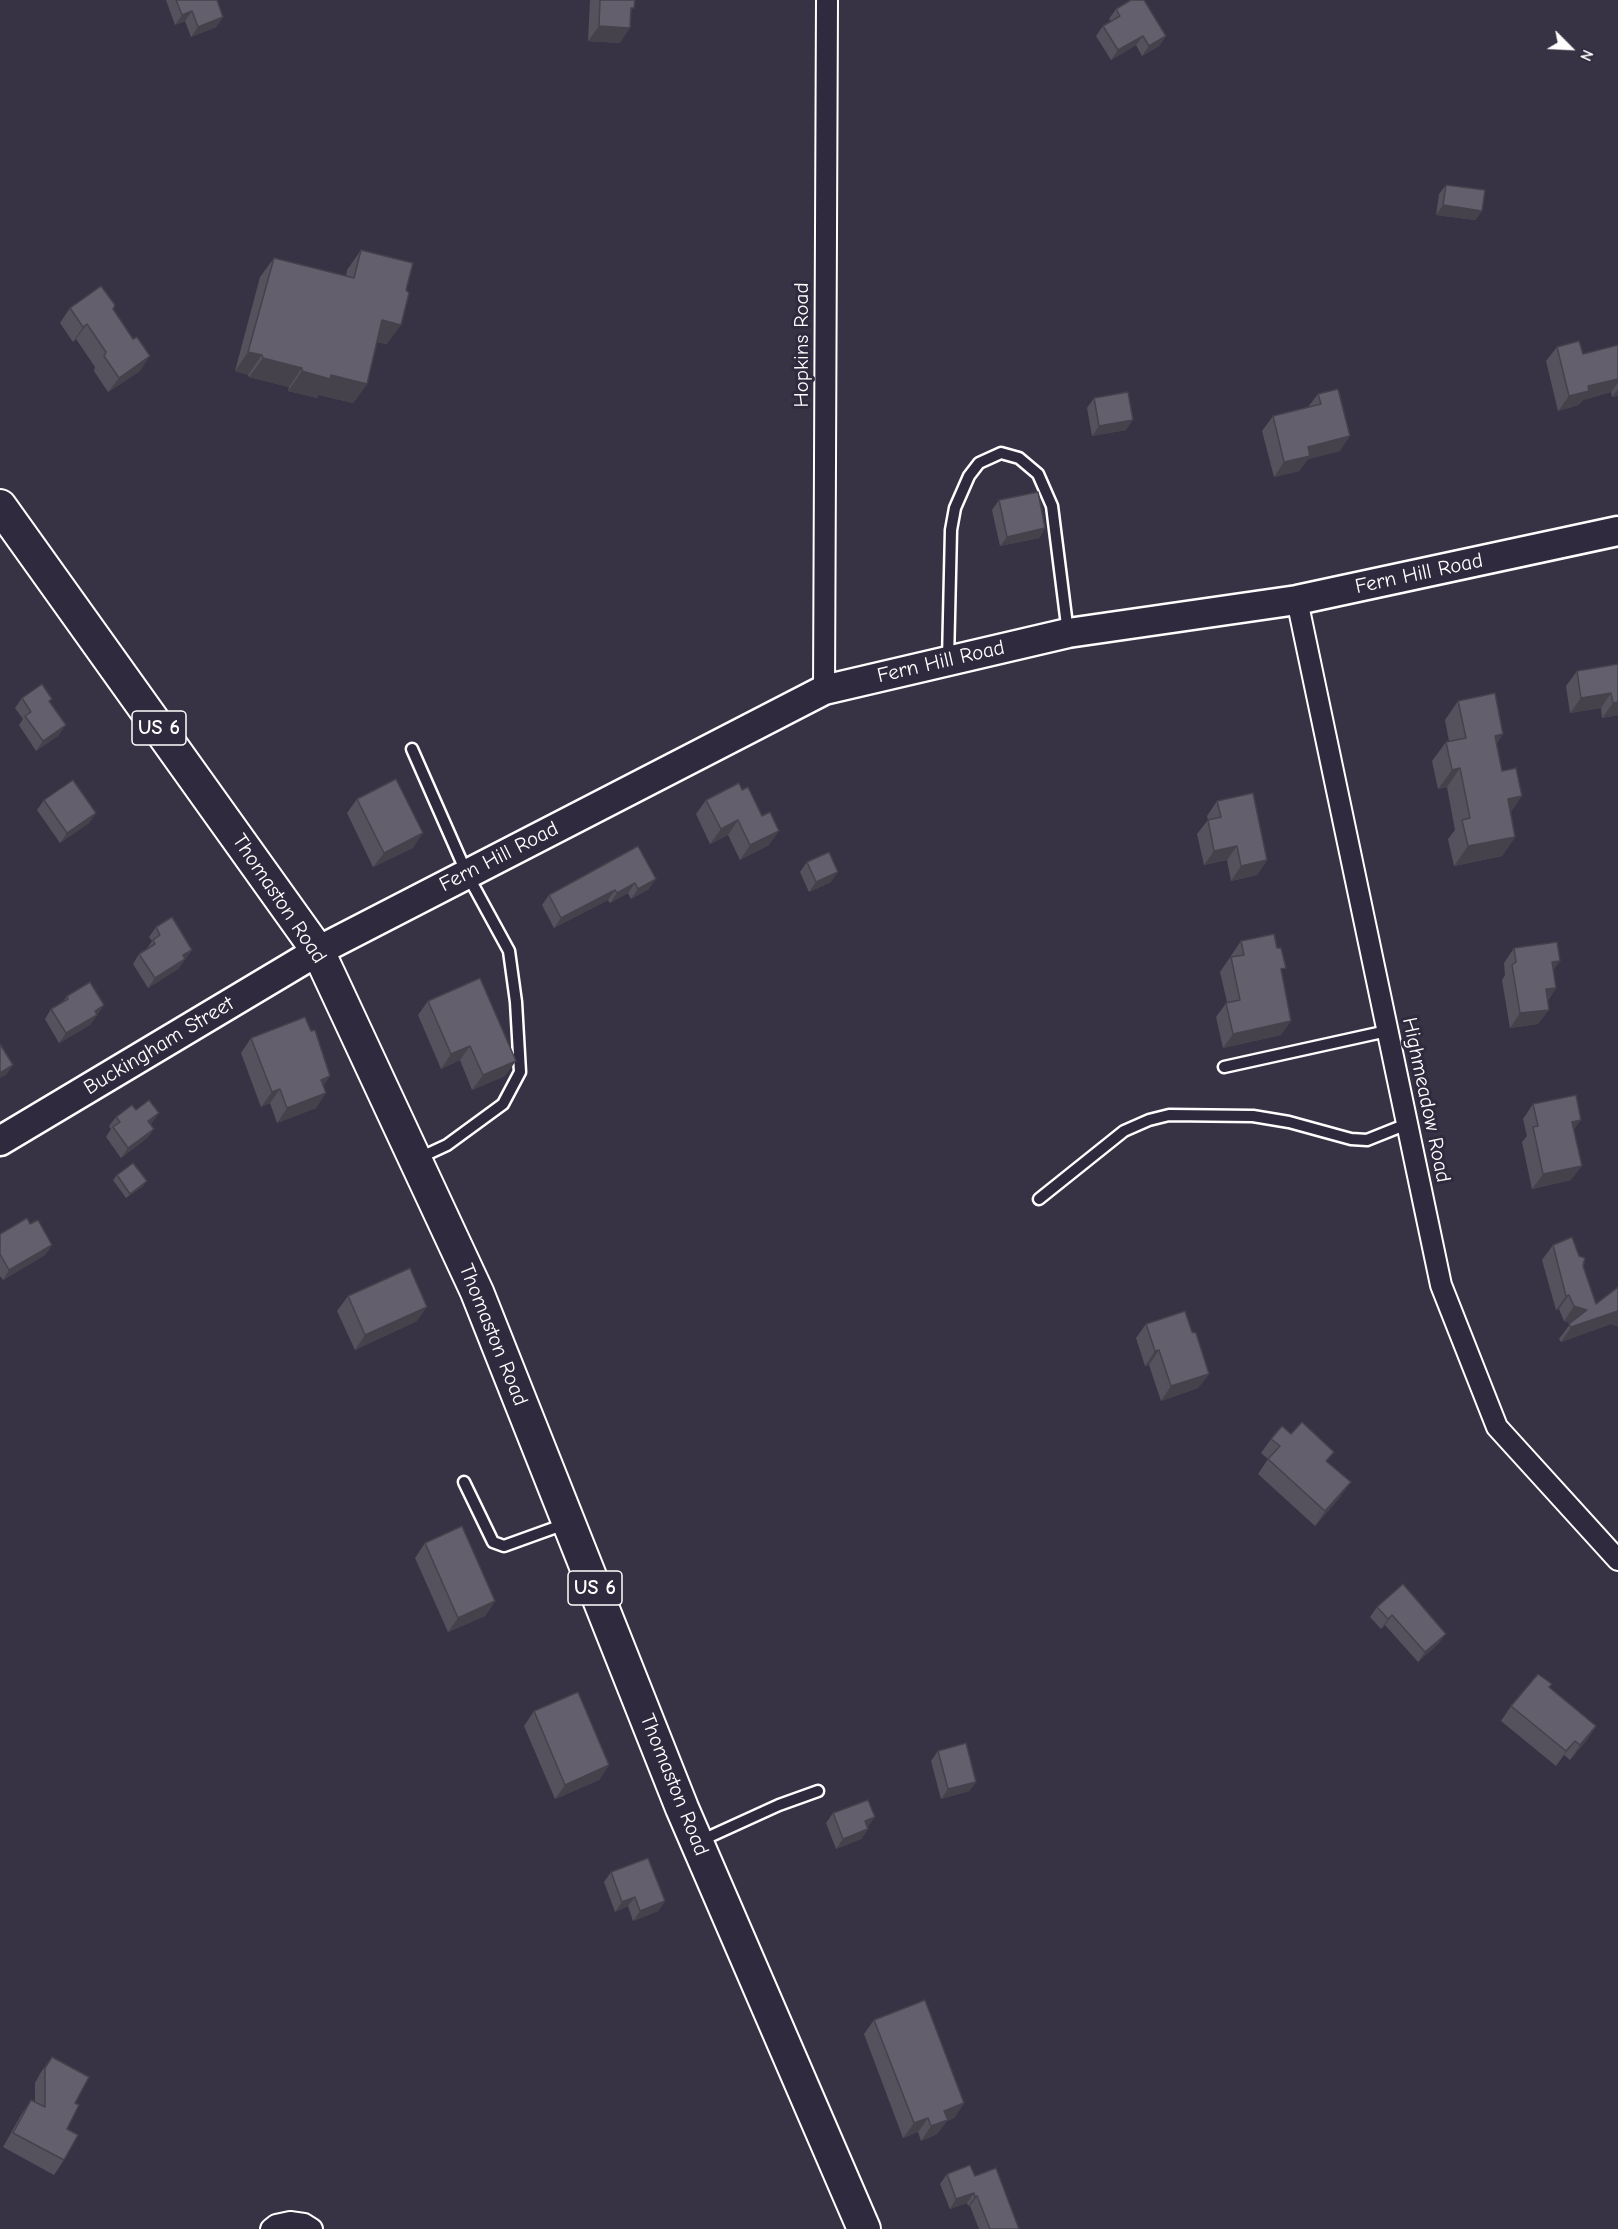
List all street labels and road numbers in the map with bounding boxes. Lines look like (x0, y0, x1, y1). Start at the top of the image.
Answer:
street label: Hopkins Road (789, 282, 815, 408)
street label: Fern Hill Road (1353, 548, 1485, 600)
street label: Fern Hill Road (875, 635, 1007, 689)
road number: US 6 (132, 711, 186, 745)
street label: Fern Hill Road (435, 816, 563, 898)
street label: Thomaston Road (226, 829, 332, 969)
street label: Buckingham Street (79, 991, 239, 1101)
street label: Highmeadow Road (1396, 1015, 1456, 1185)
street label: Thomaston Road (453, 1260, 533, 1410)
road number: US 6 (568, 1571, 622, 1605)
street label: Thomaston Road (634, 1710, 714, 1860)

